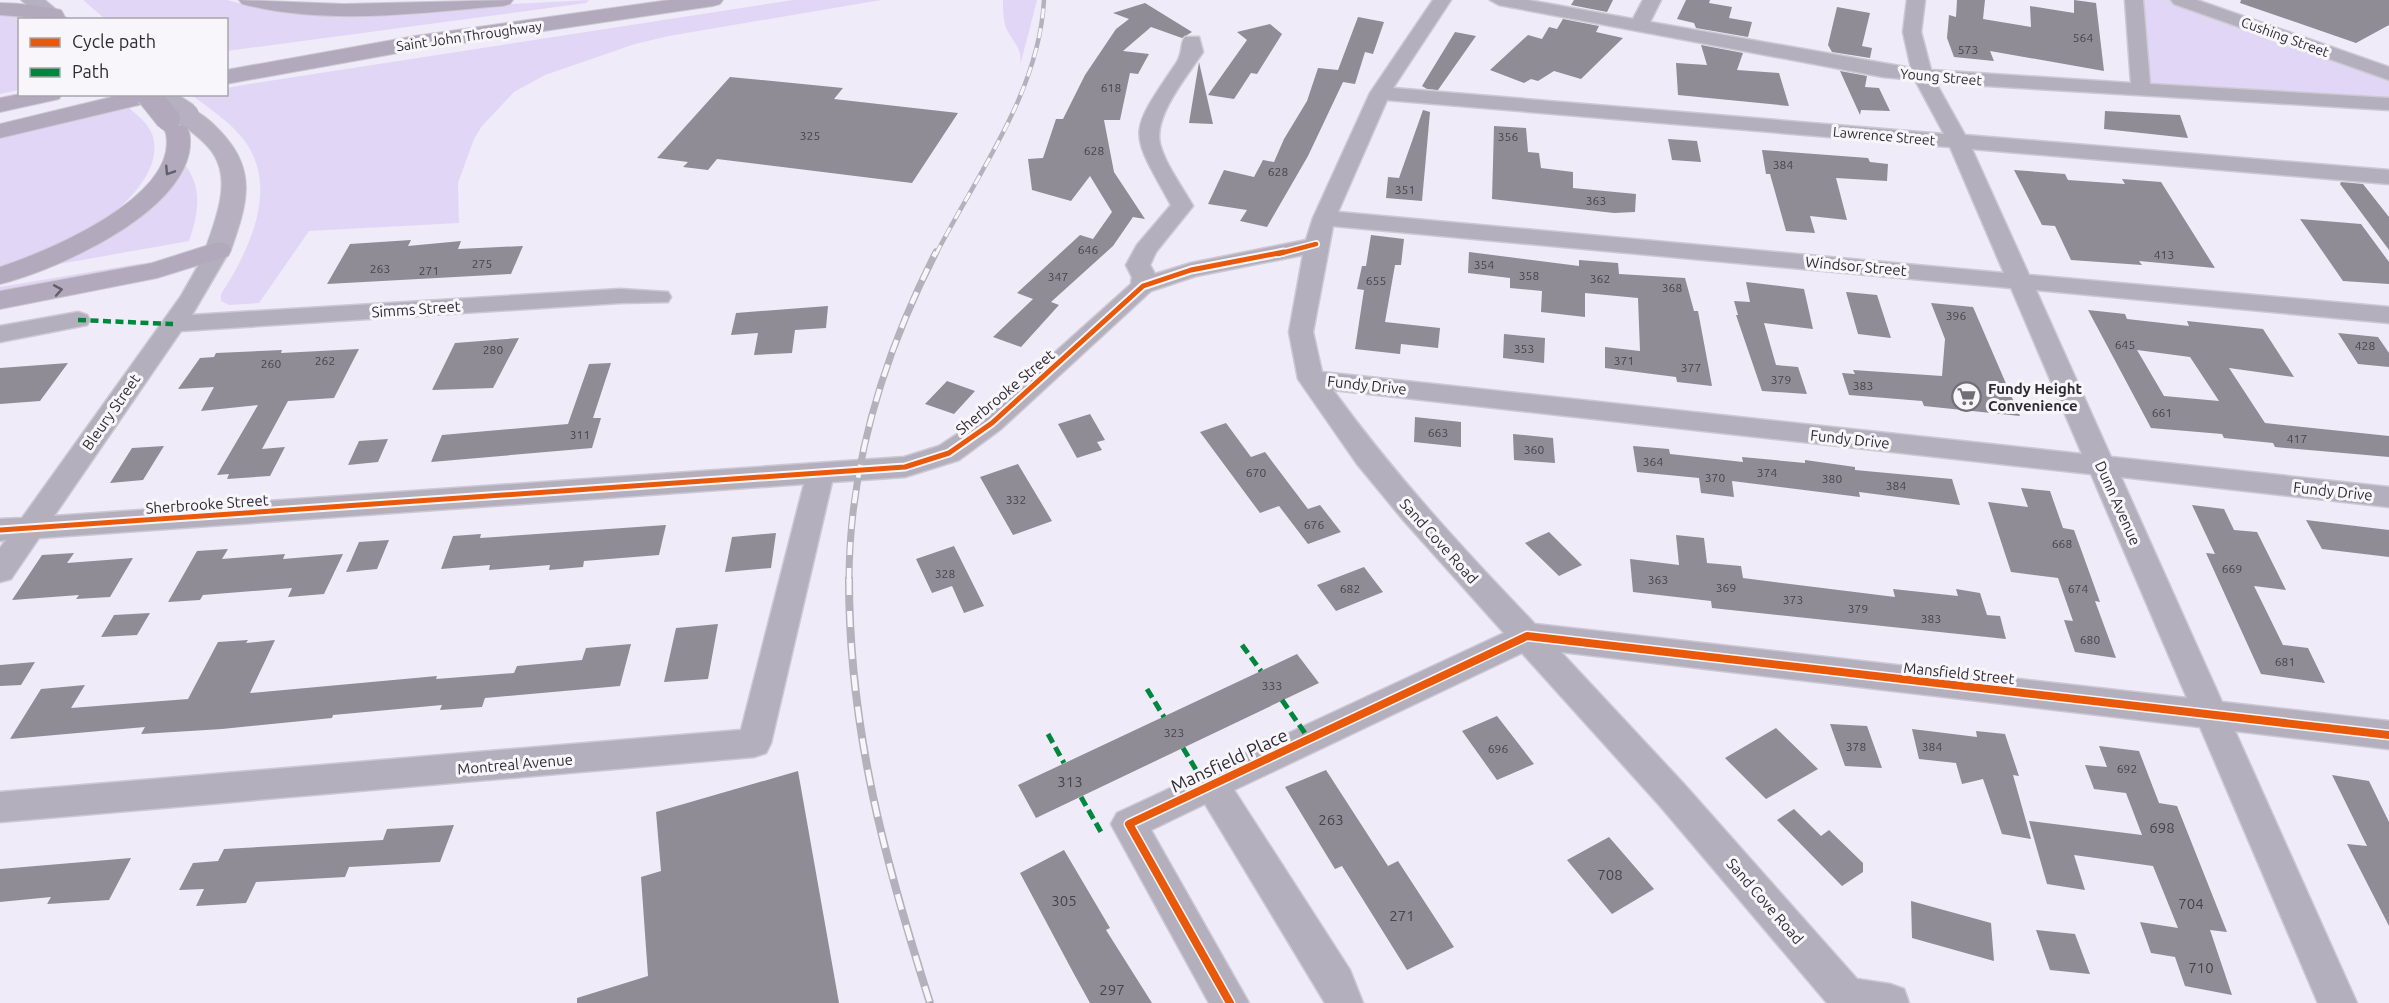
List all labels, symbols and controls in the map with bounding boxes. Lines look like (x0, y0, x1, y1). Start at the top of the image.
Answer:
street label: Cushing Street (2239, 14, 2332, 60)
legend (18, 18, 228, 96)
street label: Saint John Throughway (395, 18, 543, 54)
text: Cycle path (72, 31, 156, 51)
house number: 564 (2073, 31, 2093, 44)
house number: 573 (1958, 43, 1978, 56)
text: Path (72, 61, 109, 81)
street label: Young Street (1899, 65, 1983, 89)
house number: 618 (1101, 81, 1121, 94)
street label: Lawrence Street (1832, 124, 1936, 148)
house number: 325 (800, 129, 820, 142)
house number: 356 (1498, 130, 1518, 143)
house number: 628 (1084, 144, 1104, 157)
house number: 384 (1773, 158, 1793, 171)
one-way arrow (165, 164, 176, 175)
house number: 628 (1268, 165, 1288, 178)
house number: 351 (1395, 183, 1415, 196)
house number: 363 (1586, 194, 1606, 207)
house number: 646 (1078, 243, 1098, 256)
house number: 413 (2154, 248, 2174, 261)
street label: Windsor Street (1805, 253, 1907, 279)
house number: 275 (472, 257, 492, 270)
house number: 354 (1474, 258, 1494, 271)
house number: 263 (370, 262, 390, 275)
house number: 271 (419, 264, 439, 277)
house number: 358 (1519, 269, 1539, 282)
house number: 347 (1048, 270, 1068, 283)
house number: 362 (1590, 272, 1610, 285)
house number: 655 (1366, 274, 1386, 287)
house number: 368 (1662, 281, 1682, 294)
one-way arrow (52, 284, 62, 297)
street label: Simms Street (371, 297, 461, 321)
house number: 396 (1946, 309, 1966, 322)
house number: 645 (2115, 338, 2135, 351)
house number: 428 (2355, 339, 2375, 352)
house number: 353 (1514, 342, 1534, 355)
house number: 280 (483, 343, 503, 356)
street label: Sherbrooke Street (952, 346, 1058, 438)
house number: 262 (315, 354, 335, 367)
house number: 371 (1614, 354, 1634, 367)
house number: 260 (261, 357, 281, 370)
house number: 377 (1681, 361, 1701, 374)
street label: Bleury Street (79, 371, 144, 453)
street label: Fundy Drive (1326, 372, 1408, 398)
house number: 379 (1771, 373, 1791, 386)
house number: 383 (1853, 379, 1873, 392)
place label: Fundy Height Convenience (1988, 380, 2082, 414)
supermarket icon: Fundy Height Convenience (1951, 381, 1983, 413)
house number: 661 (2152, 406, 2172, 419)
house number: 663 (1428, 426, 1448, 439)
street label: Fundy Drive (1809, 426, 1891, 452)
house number: 311 (570, 428, 590, 441)
house number: 417 (2287, 432, 2307, 445)
house number: 360 (1524, 443, 1544, 456)
house number: 364 (1643, 455, 1663, 468)
street label: Dunn Avenue (2092, 458, 2144, 548)
house number: 670 (1246, 466, 1266, 479)
house number: 374 (1757, 466, 1777, 479)
house number: 370 (1705, 471, 1725, 484)
house number: 380 (1822, 472, 1842, 485)
street label: Fundy Drive (2292, 478, 2374, 504)
house number: 384 (1886, 479, 1906, 492)
street label: Sherbrooke Street (145, 491, 269, 517)
house number: 332 (1006, 493, 1026, 506)
street label: Sand Cove Road (1397, 495, 1481, 587)
house number: 676 (1304, 518, 1324, 531)
house number: 668 (2052, 537, 2072, 550)
house number: 669 (2222, 562, 2242, 575)
house number: 328 (935, 567, 955, 580)
house number: 363 (1648, 573, 1668, 586)
house number: 369 (1716, 581, 1736, 594)
house number: 682 (1340, 582, 1360, 595)
house number: 674 (2068, 582, 2088, 595)
house number: 373 (1783, 593, 1803, 606)
house number: 379 (1848, 602, 1868, 615)
house number: 383 (1921, 612, 1941, 625)
house number: 680 (2080, 633, 2100, 646)
house number: 681 (2275, 655, 2295, 668)
street label: Mansfield Street (1903, 659, 2015, 687)
house number: 333 (1262, 679, 1282, 692)
street label: Mansfield Place (1167, 724, 1291, 796)
house number: 323 (1164, 726, 1184, 739)
house number: 378 (1846, 740, 1866, 753)
house number: 384 (1922, 740, 1942, 753)
house number: 696 (1488, 742, 1508, 755)
street label: Montreal Avenue (457, 750, 573, 778)
house number: 692 (2117, 762, 2137, 775)
house number: 313 (1057, 773, 1083, 790)
house number: 263 (1318, 811, 1344, 828)
house number: 698 (2149, 819, 2175, 836)
street label: Sand Cove Road (1723, 855, 1807, 947)
house number: 708 (1597, 866, 1623, 883)
house number: 305 (1051, 892, 1077, 909)
house number: 704 (2178, 895, 2204, 912)
house number: 271 (1389, 907, 1415, 924)
house number: 710 (2188, 959, 2214, 976)
house number: 297 (1099, 981, 1125, 998)

